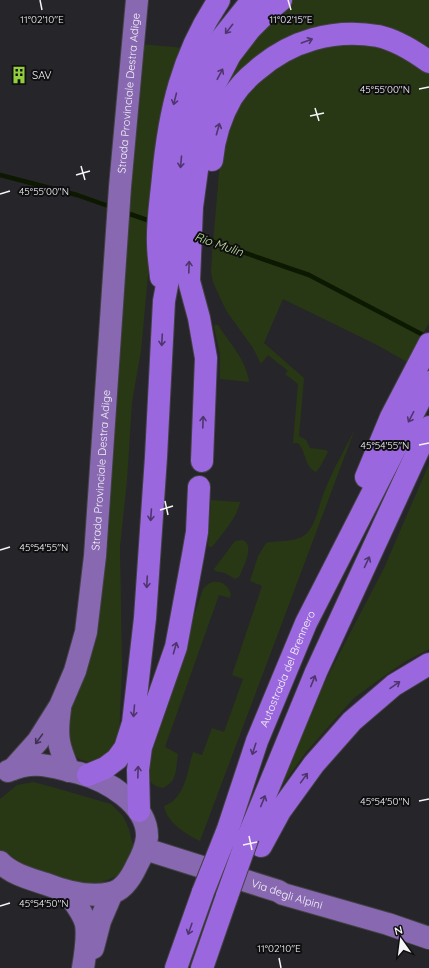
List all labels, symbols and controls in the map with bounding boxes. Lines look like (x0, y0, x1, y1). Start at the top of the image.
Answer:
street label: Strada Provinciale Destra Adige (114, 12, 143, 174)
text: 11°02'10"E (20, 13, 64, 26)
text: 11°02'15"E (270, 13, 313, 26)
one-way arrow (224, 23, 233, 34)
one-way arrow (300, 37, 313, 44)
building icon: SAV (9, 65, 29, 85)
place label: SAV (32, 68, 52, 82)
one-way arrow (217, 68, 224, 80)
text: 45°55'00"N (360, 83, 410, 96)
one-way arrow (171, 92, 179, 105)
one-way arrow (215, 123, 222, 136)
one-way arrow (178, 155, 185, 168)
text: 45°55'00"N (19, 185, 69, 198)
water label: Rio Mulin (193, 229, 246, 260)
one-way arrow (186, 261, 193, 274)
one-way arrow (158, 333, 165, 346)
street label: Strada Provinciale Destra Adige (88, 389, 113, 551)
one-way arrow (407, 411, 414, 423)
one-way arrow (200, 416, 207, 429)
text: 45°54'55"N (361, 439, 409, 452)
one-way arrow (148, 508, 155, 521)
text: 45°54'55"N (20, 541, 68, 554)
one-way arrow (364, 557, 371, 569)
one-way arrow (143, 575, 150, 588)
street label: Autostrada del Brennero (257, 608, 318, 729)
one-way arrow (172, 642, 179, 655)
one-way arrow (309, 675, 317, 687)
one-way arrow (389, 681, 400, 689)
one-way arrow (130, 704, 138, 717)
one-way arrow (35, 733, 43, 744)
one-way arrow (250, 743, 257, 756)
one-way arrow (134, 766, 142, 779)
one-way arrow (300, 772, 308, 783)
one-way arrow (260, 795, 268, 807)
text: 45°54'50"N (360, 795, 410, 808)
street label: Via degli Alpini (249, 876, 324, 912)
text: 45°54'50"N (19, 897, 69, 910)
north arrow (381, 920, 421, 960)
one-way arrow (186, 922, 193, 935)
text: N (393, 923, 404, 938)
text: 11°02'10"E (257, 942, 301, 955)

